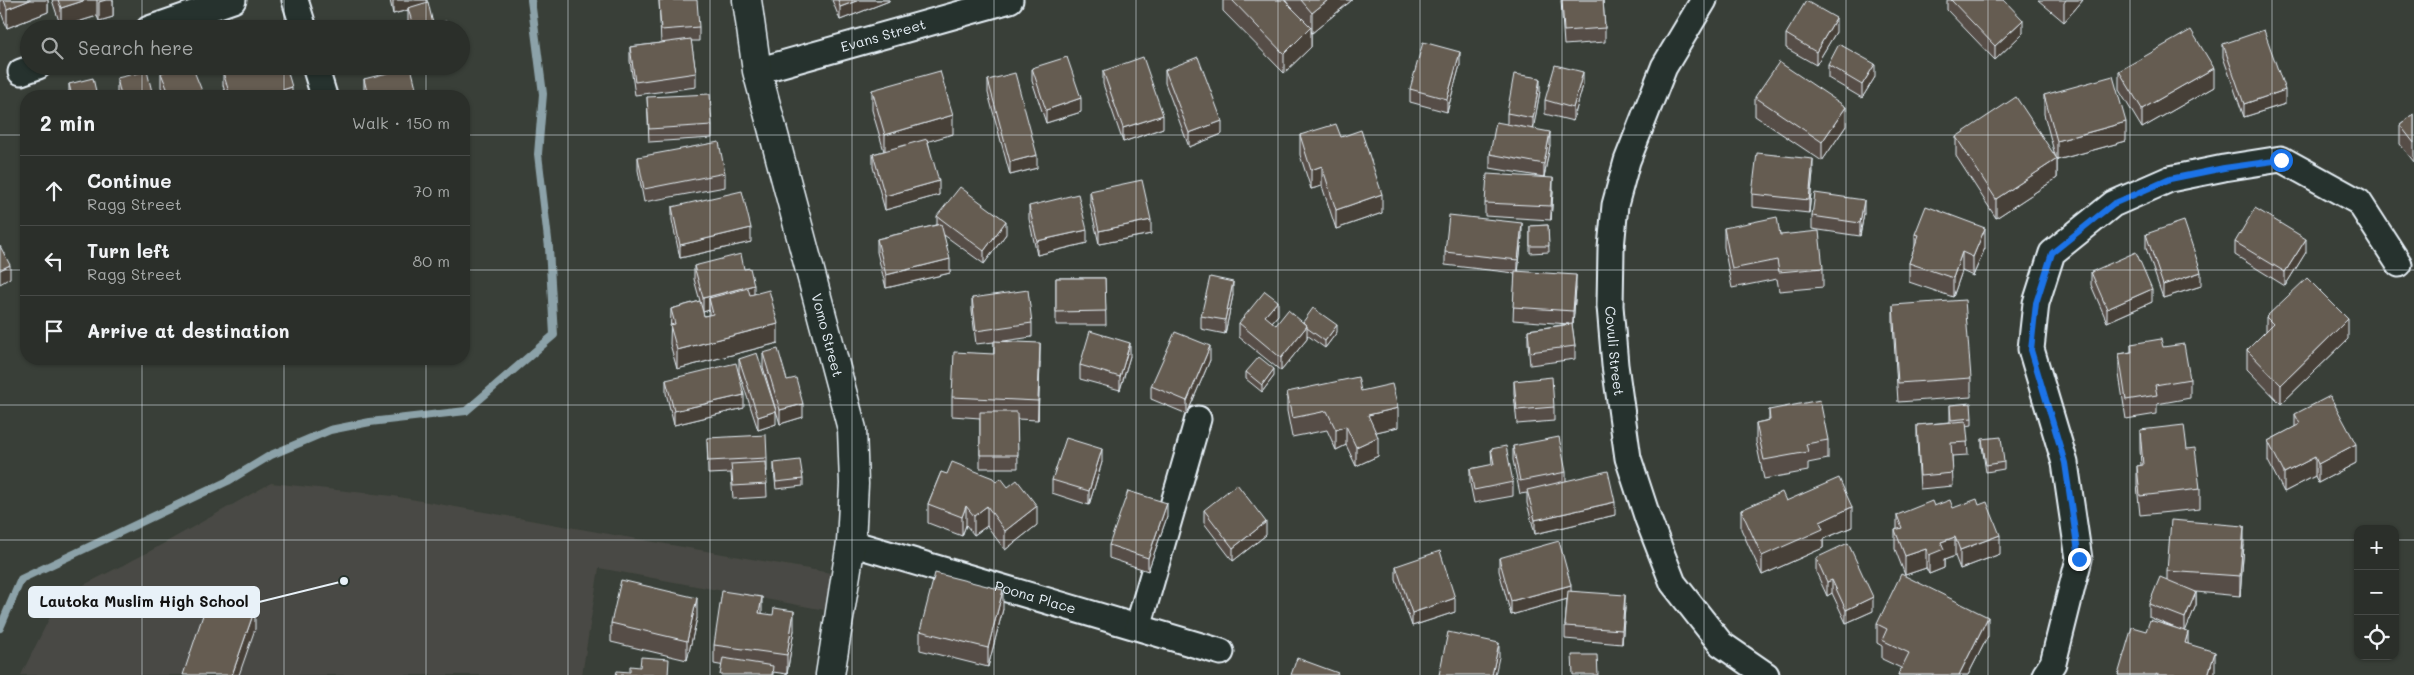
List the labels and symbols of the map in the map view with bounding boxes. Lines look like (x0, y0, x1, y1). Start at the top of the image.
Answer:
street label: Evans Street (838, 14, 928, 56)
route start (2270, 149, 2293, 172)
street label: Vomo Street (807, 291, 848, 379)
street label: Covuli Street (1601, 305, 1629, 397)
route end (2068, 548, 2091, 571)
street label: Poona Place (992, 576, 1078, 618)
callout: Lautoka Muslim High School (29, 587, 259, 617)
text: Lautoka Muslim High School (39, 591, 249, 611)

